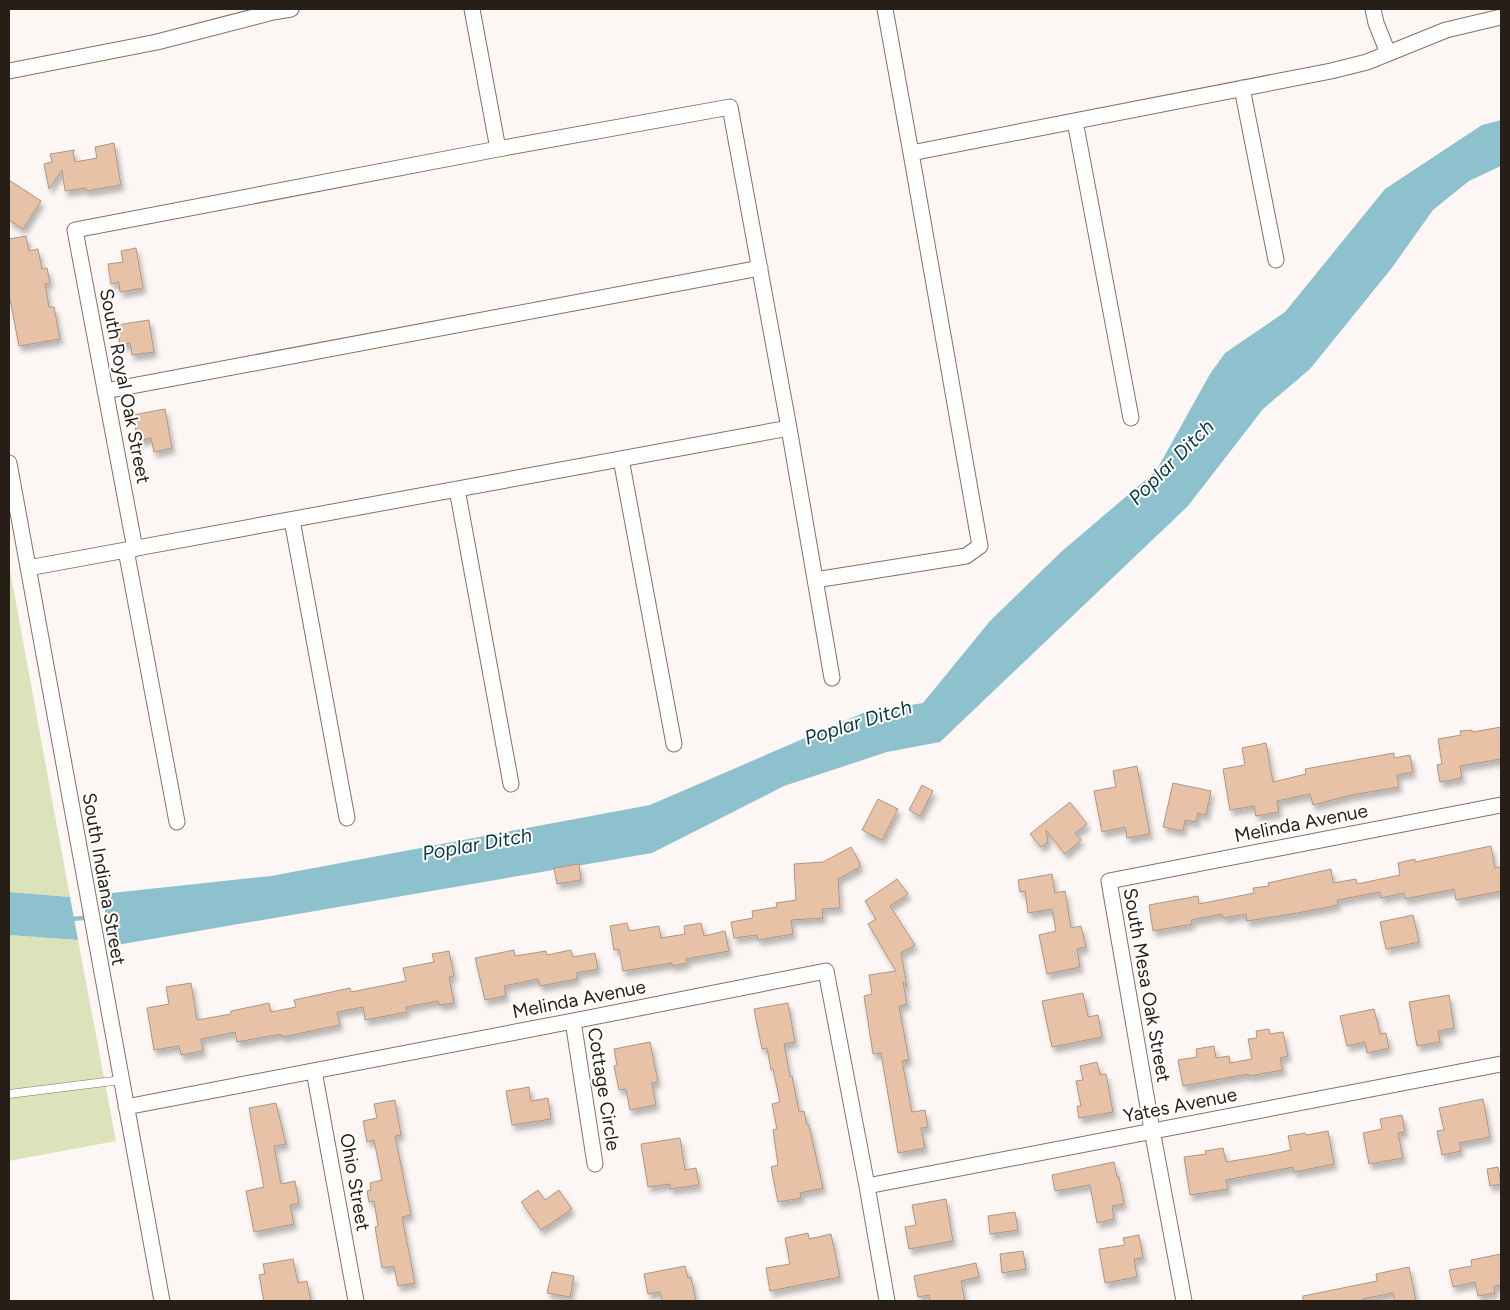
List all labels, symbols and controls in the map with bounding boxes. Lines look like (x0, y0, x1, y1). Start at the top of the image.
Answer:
street label: South Royal Oak Street (95, 286, 155, 486)
water label: Poplar Ditch (1123, 414, 1219, 510)
water label: Poplar Ditch (801, 694, 915, 750)
street label: South Indiana Street (77, 791, 131, 967)
street label: Melinda Avenue (1232, 799, 1370, 847)
water label: Poplar Ditch (420, 823, 534, 865)
street label: South Mesa Oak Street (1119, 886, 1175, 1084)
street label: Melinda Avenue (510, 975, 648, 1023)
street label: Cottage Circle (583, 1026, 625, 1152)
street label: Yates Avenue (1121, 1083, 1239, 1127)
street label: Ohio Street (335, 1131, 375, 1233)

